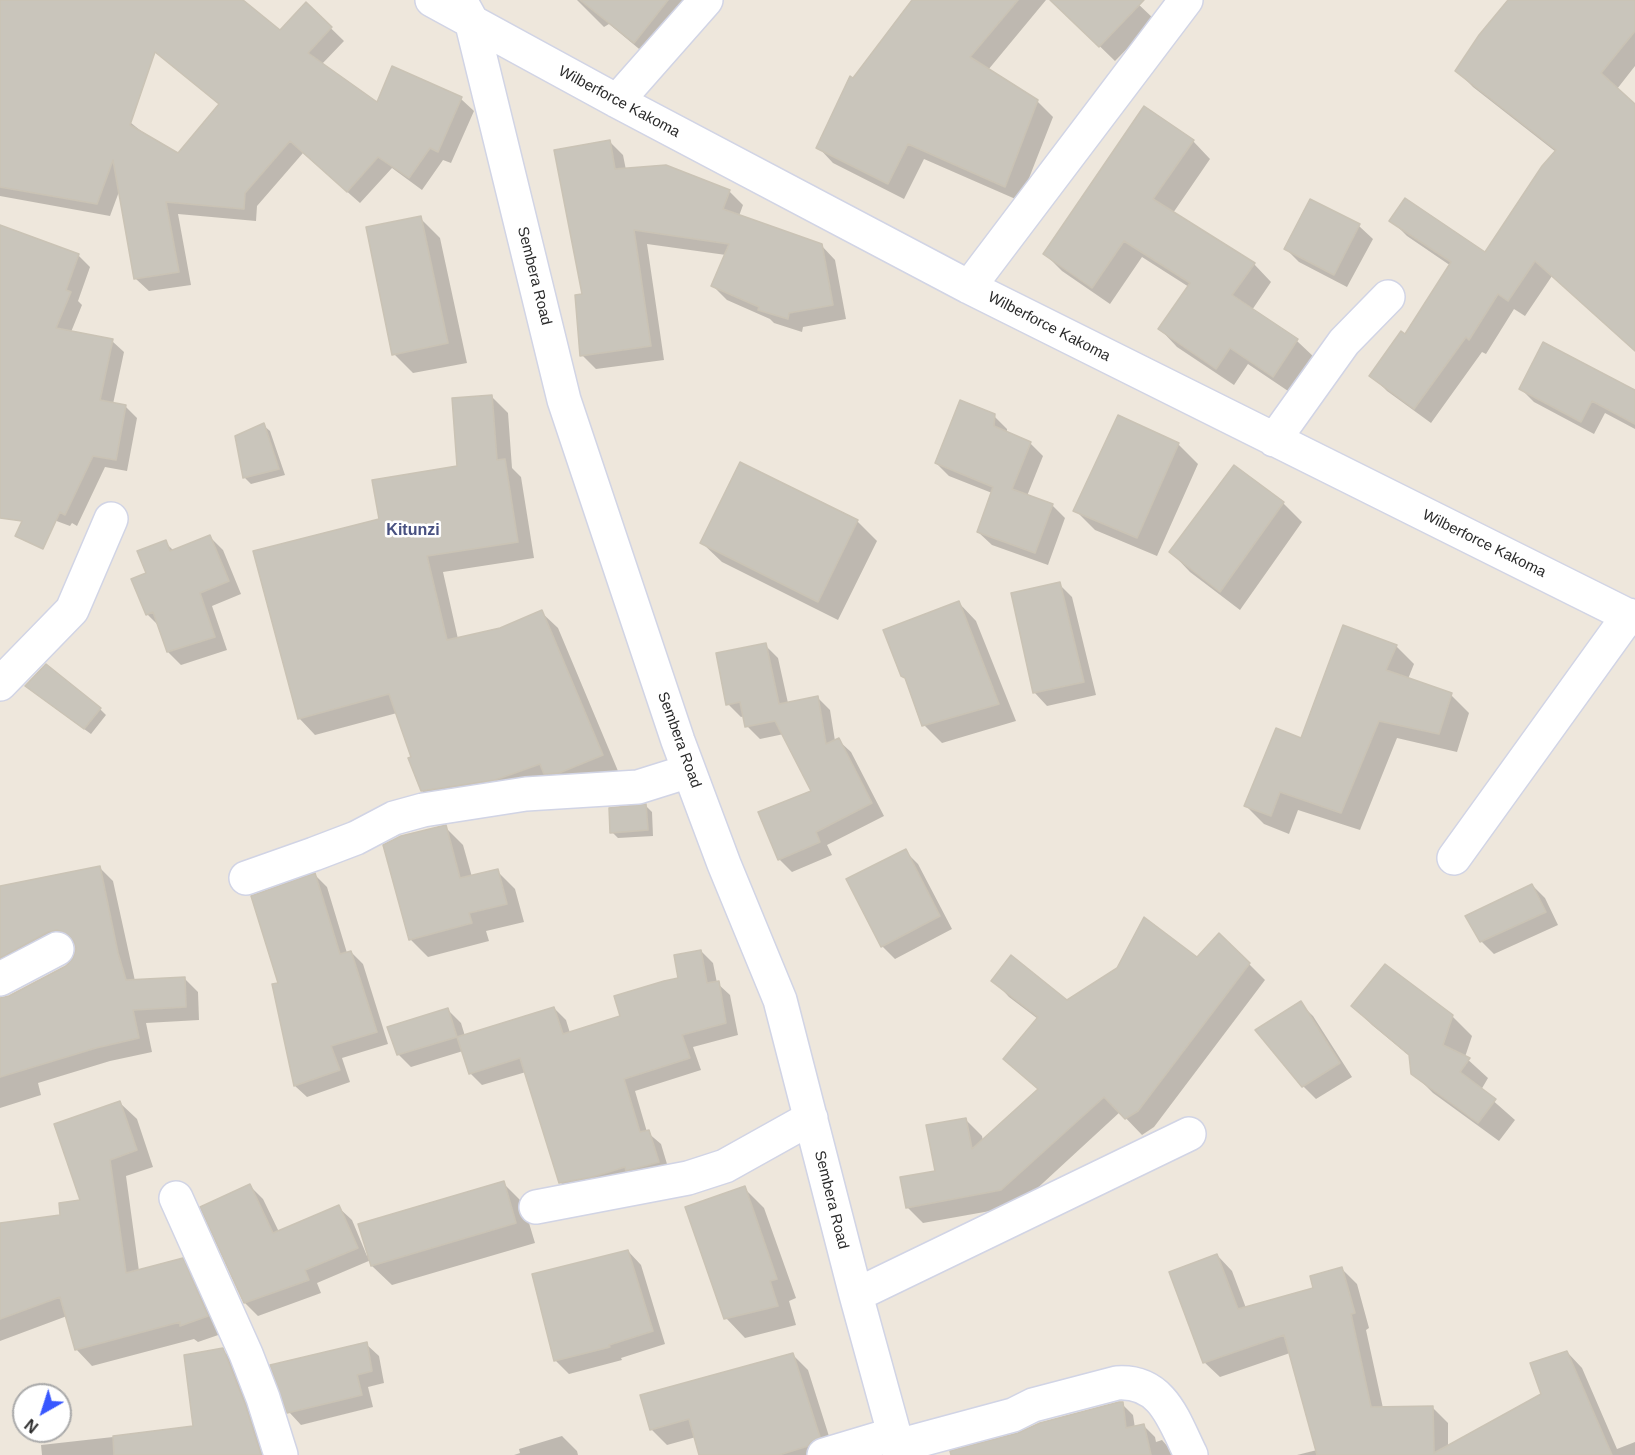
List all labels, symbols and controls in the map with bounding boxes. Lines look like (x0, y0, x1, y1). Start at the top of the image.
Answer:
street label: Wilberforce Kakoma (555, 62, 683, 142)
street label: Sembera Road (513, 225, 555, 327)
street label: Wilberforce Kakoma (985, 288, 1113, 366)
street label: Wilberforce Kakoma (1419, 506, 1549, 582)
district label: Kitunzi (386, 521, 440, 541)
street label: Sembera Road (653, 690, 705, 790)
street label: Sembera Road (810, 1149, 852, 1251)
north arrow (12, 1383, 72, 1443)
text: N (22, 1416, 41, 1436)

